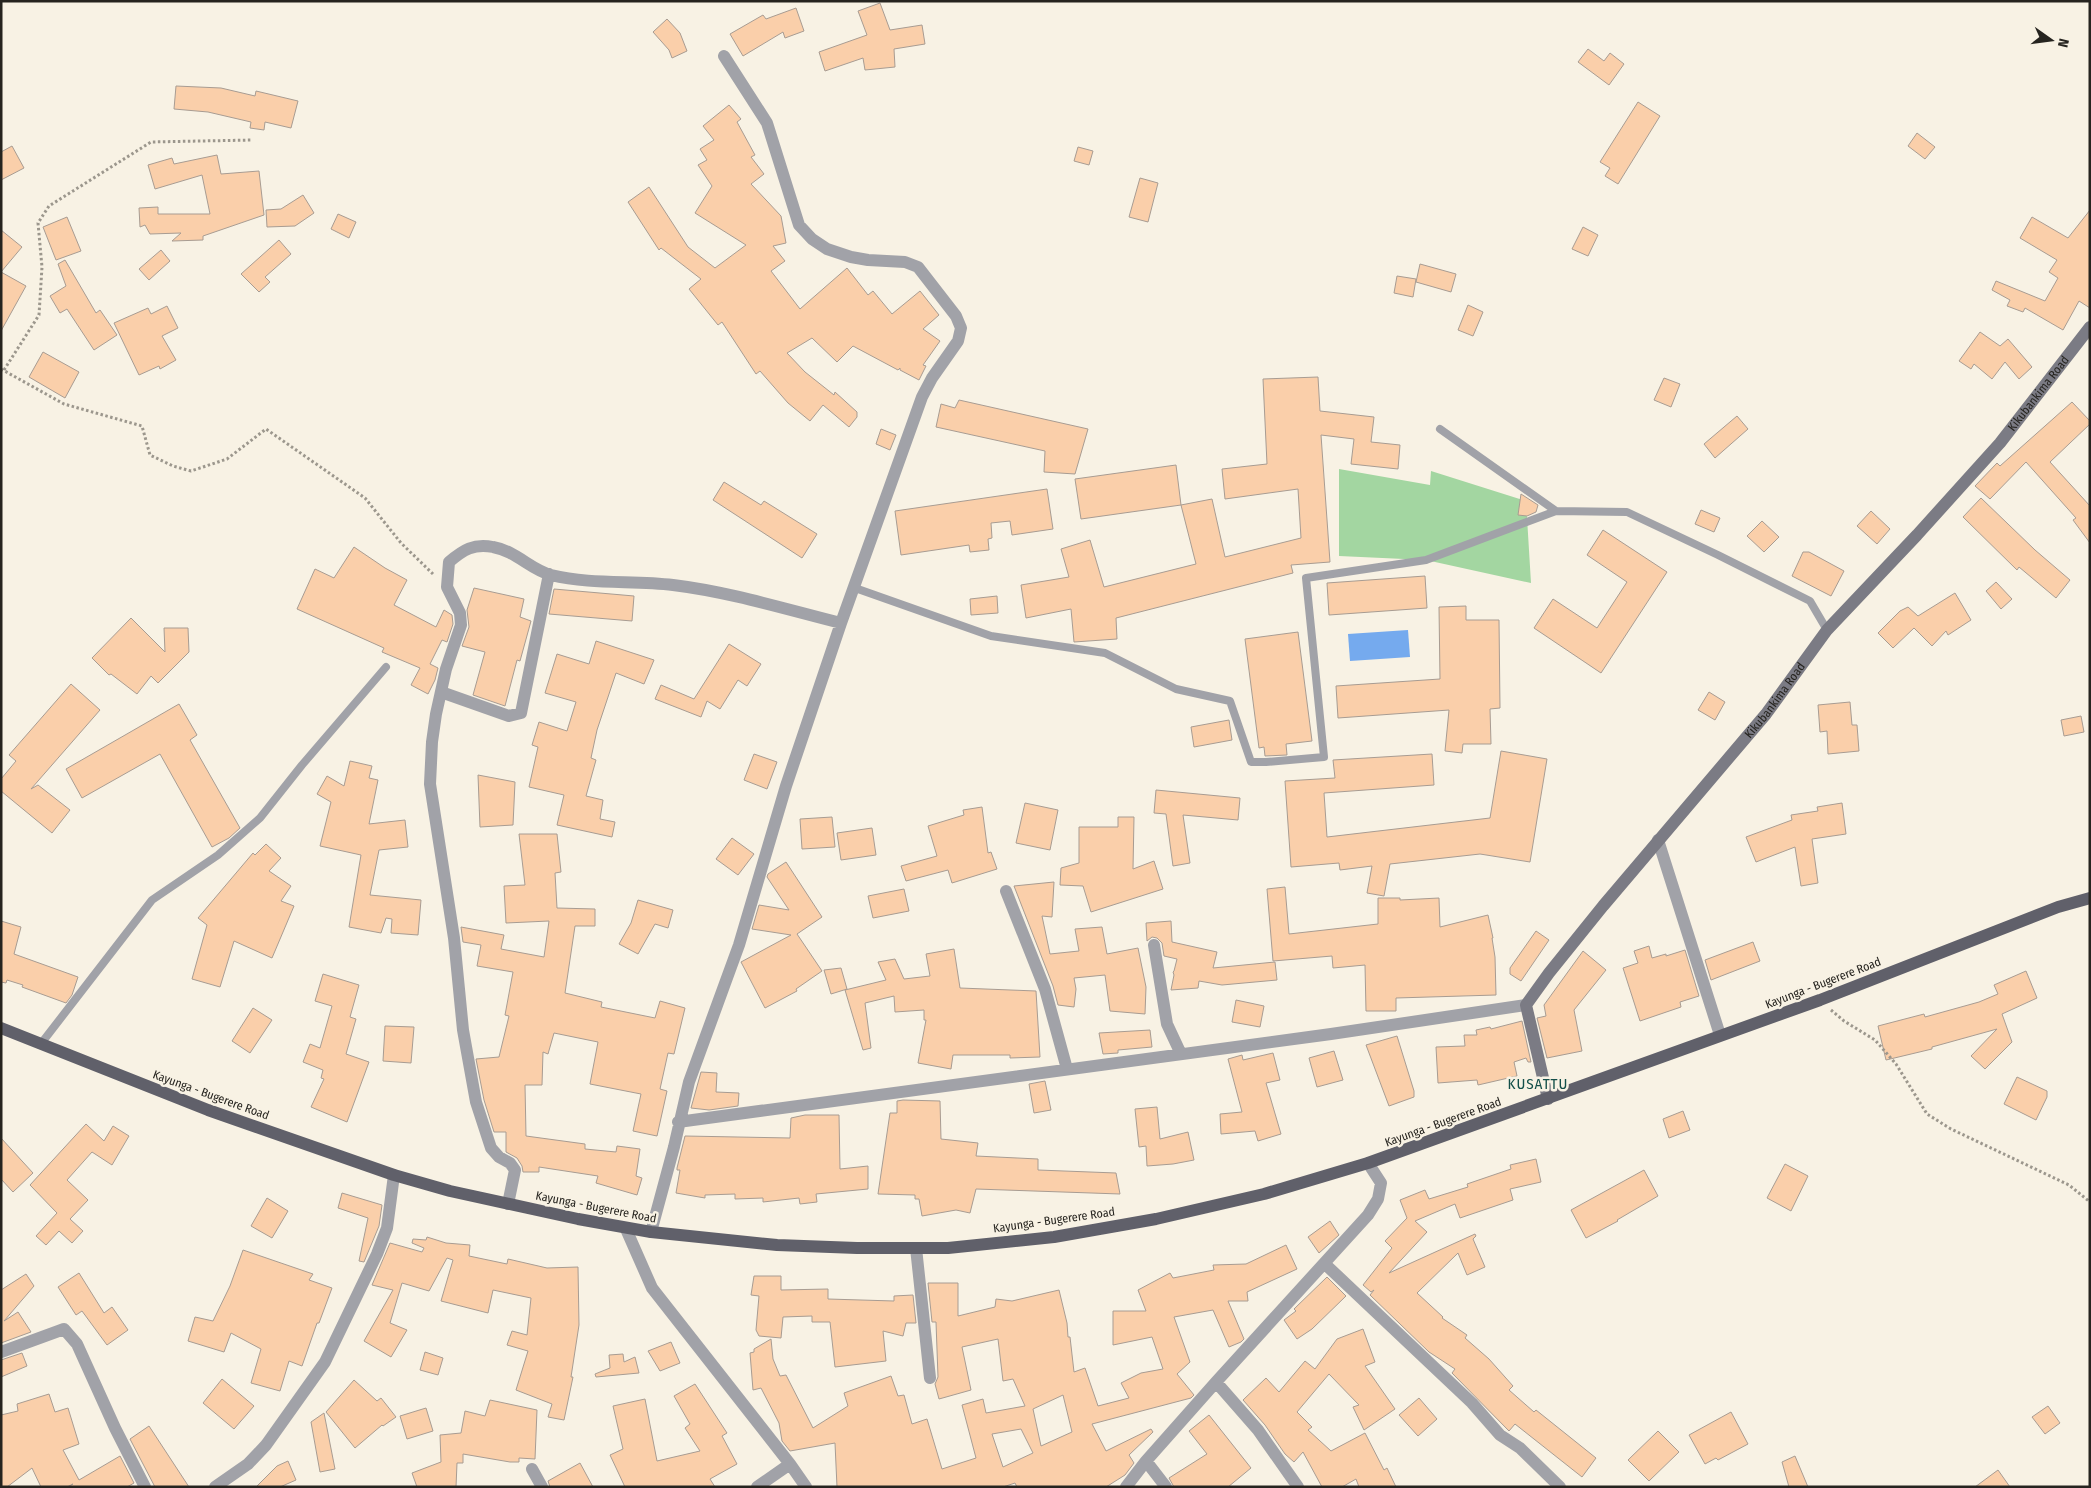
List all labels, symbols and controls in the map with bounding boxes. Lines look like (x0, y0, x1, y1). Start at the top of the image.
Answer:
north arrow (2026, 15, 2076, 65)
text: N (2054, 37, 2072, 49)
street label: Kikubankima Road (2005, 353, 2072, 434)
street label: Kikubankima Road (1742, 660, 1808, 741)
street label: Kayunga - Bugerere Road (1763, 954, 1883, 1012)
street label: Kayunga - Bugerere Road (151, 1067, 271, 1123)
district label: KUSATTU (1508, 1075, 1568, 1093)
street label: Kayunga - Bugerere Road (1383, 1094, 1503, 1150)
street label: Kayunga - Bugerere Road (534, 1188, 658, 1226)
street label: Kayunga - Bugerere Road (992, 1205, 1116, 1235)

